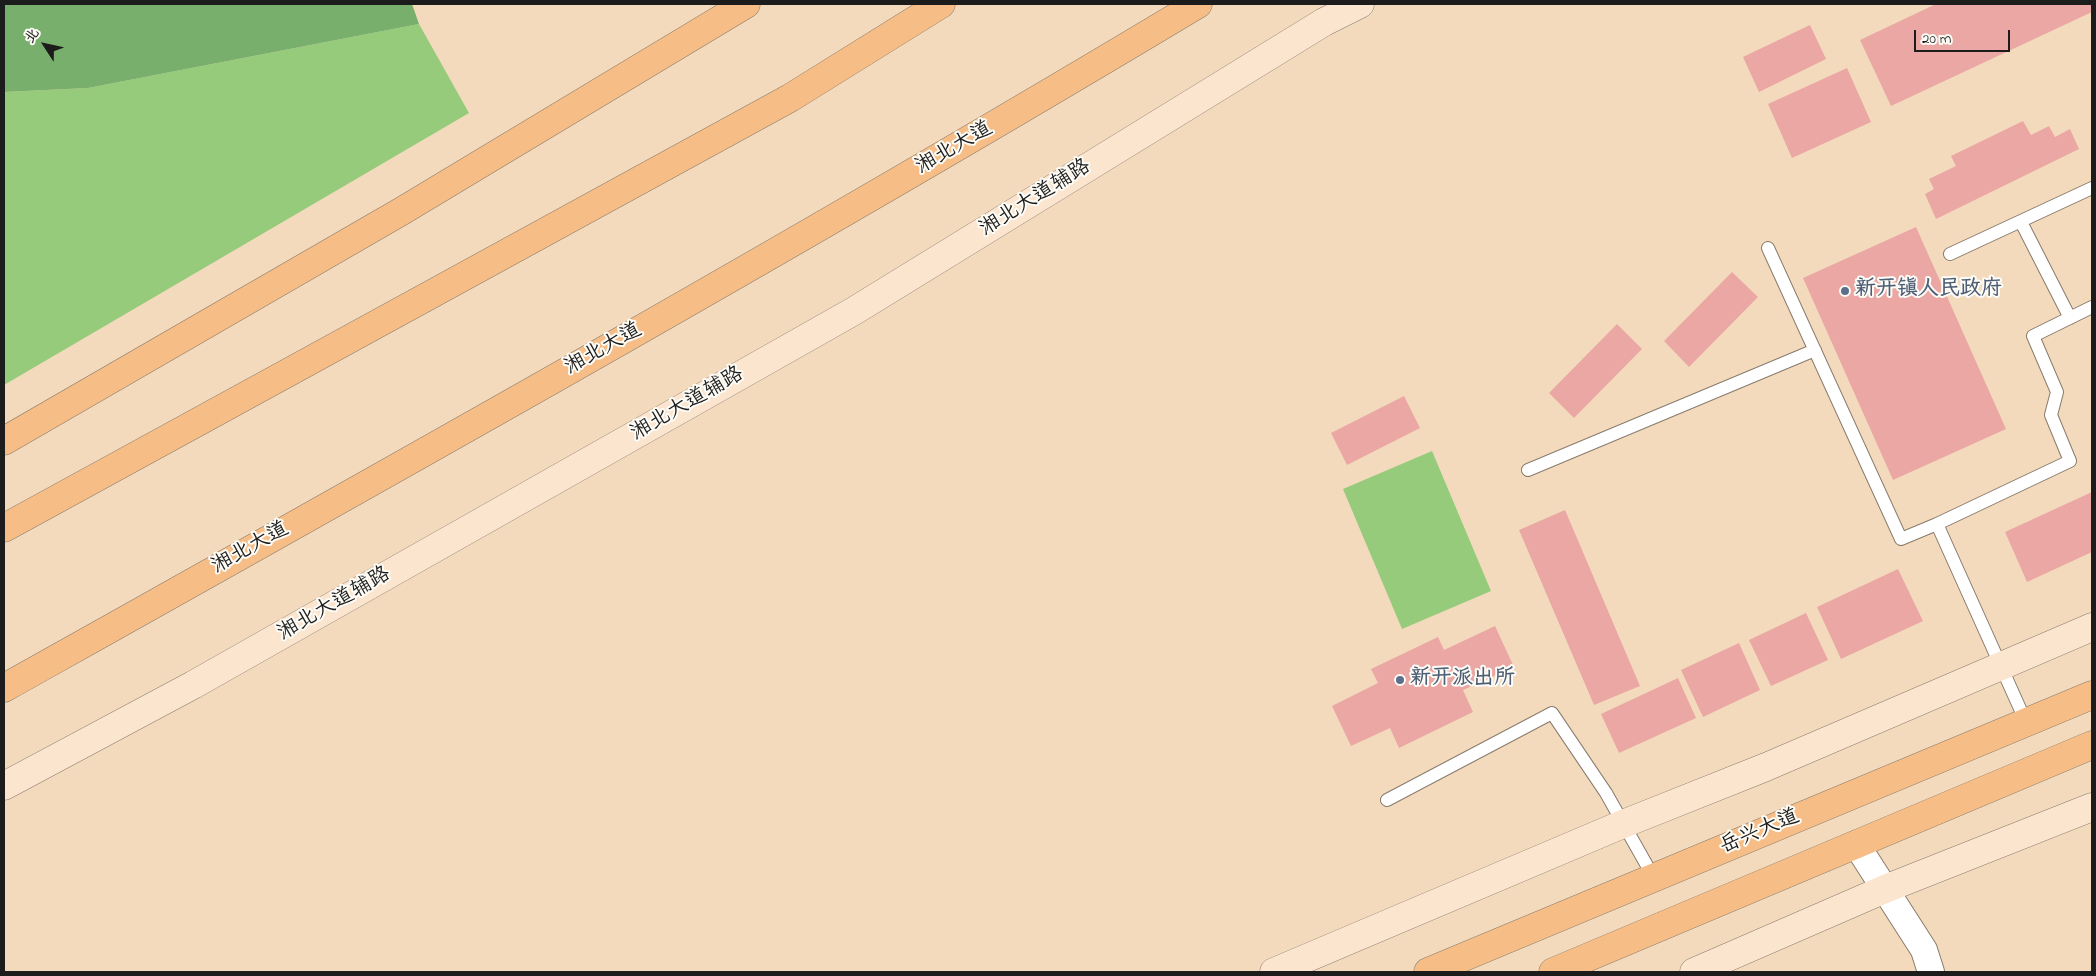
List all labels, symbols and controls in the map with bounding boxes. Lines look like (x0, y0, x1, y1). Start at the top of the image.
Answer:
north arrow (20, 20, 70, 70)
scale bar (1916, 20, 2012, 52)
text: 北 (20, 24, 45, 48)
text: 20 m (1922, 28, 1951, 50)
street label: 湘北大道 (912, 117, 998, 181)
street label: 湘北大道辅路 (976, 155, 1096, 243)
place label: 新开镇人民政府 (1855, 278, 2002, 304)
marker: 新开镇人民政府 (1839, 285, 1851, 297)
street label: 湘北大道 (561, 319, 647, 381)
street label: 湘北大道辅路 (627, 363, 749, 447)
street label: 湘北大道 (208, 518, 294, 580)
street label: 湘北大道辅路 (274, 563, 396, 647)
place label: 新开派出所 (1410, 667, 1515, 693)
marker: 新开派出所 (1394, 674, 1406, 686)
street label: 岳兴大道 (1716, 805, 1804, 861)

